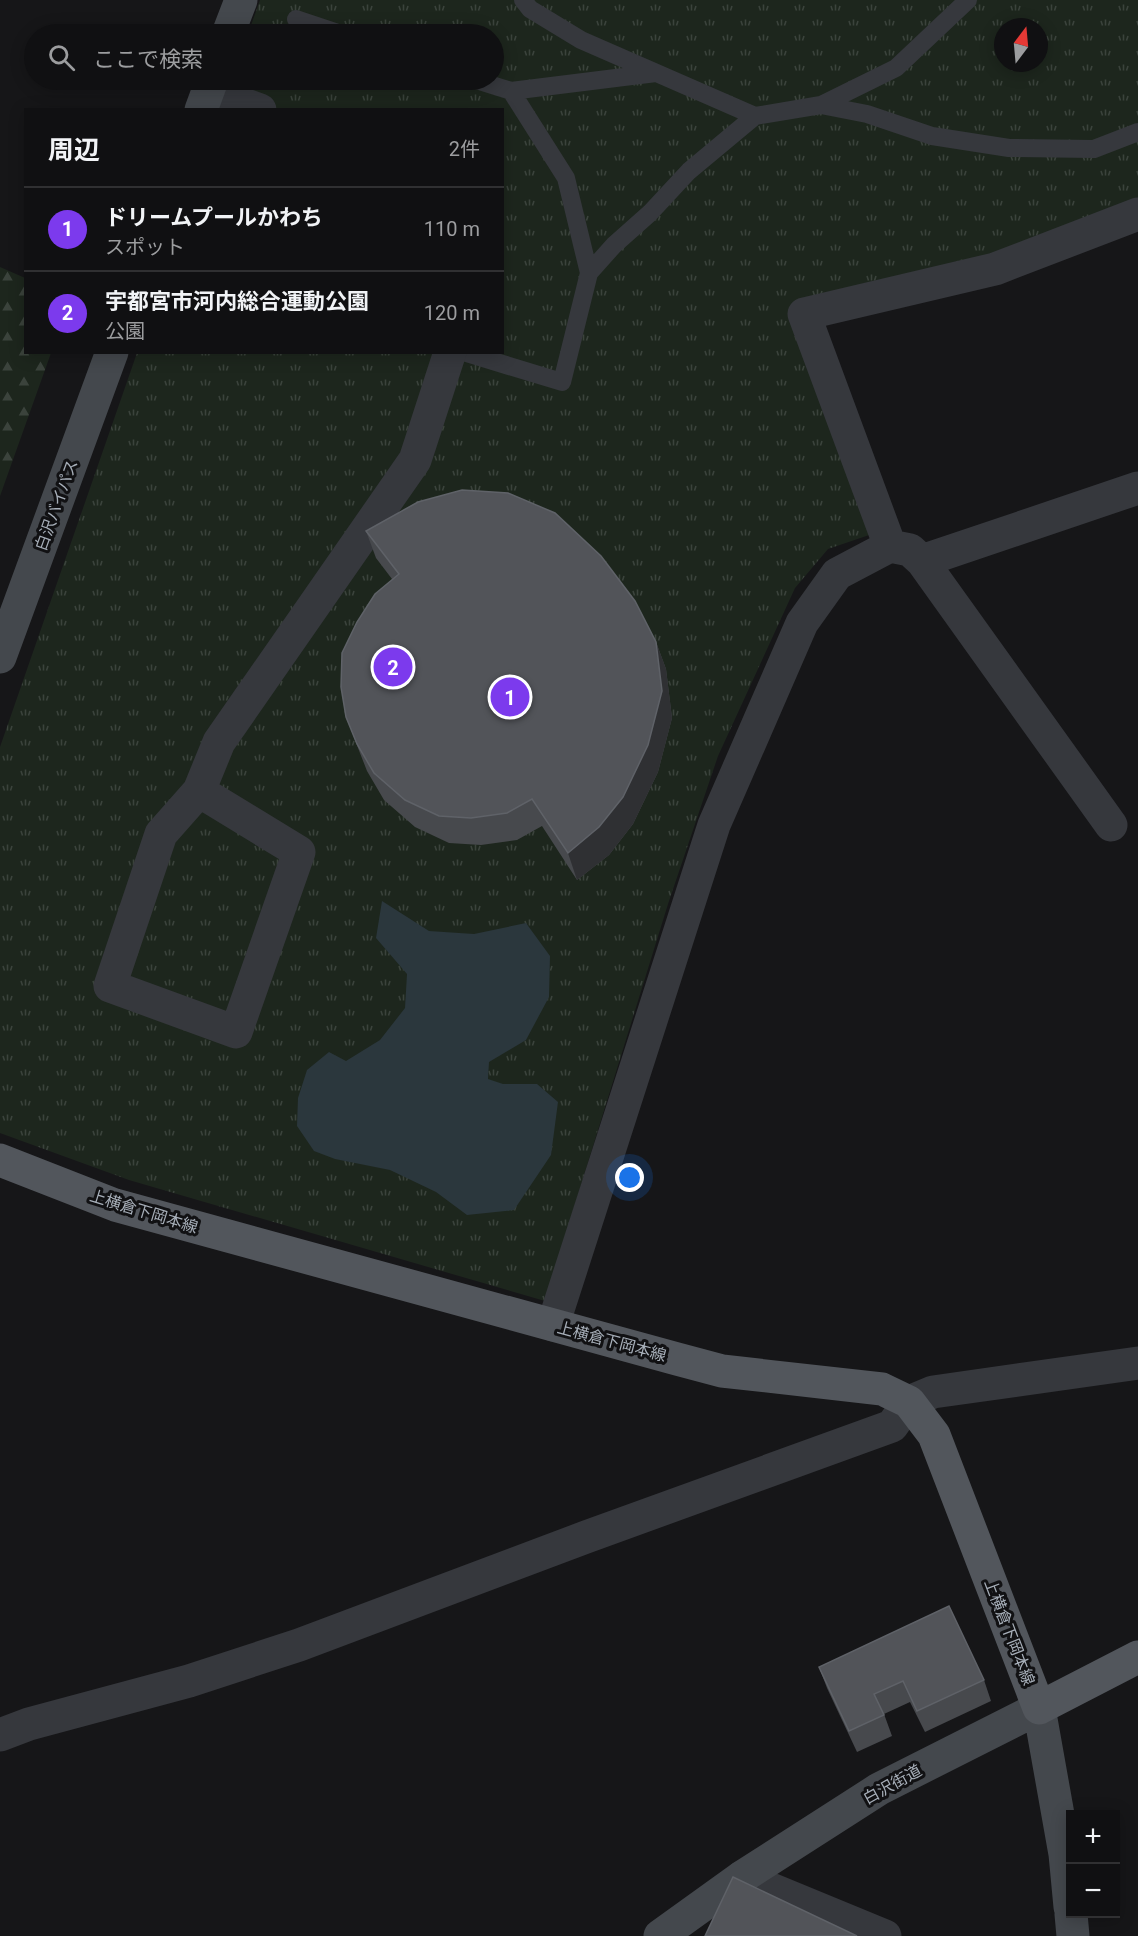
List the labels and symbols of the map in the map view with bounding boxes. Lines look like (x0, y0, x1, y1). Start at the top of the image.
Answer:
north arrow (994, 18, 1048, 72)
street label: 白沢バイパス (31, 457, 82, 553)
pin: 2 (374, 644, 412, 690)
pin: 1 (490, 674, 530, 720)
your location (615, 1163, 644, 1192)
street label: 上横倉下岡本線 (88, 1186, 200, 1237)
street label: 上横倉下岡本線 (555, 1318, 668, 1365)
street label: 上横倉下岡本線 (981, 1576, 1038, 1688)
street label: 白沢街道 (860, 1761, 925, 1808)

